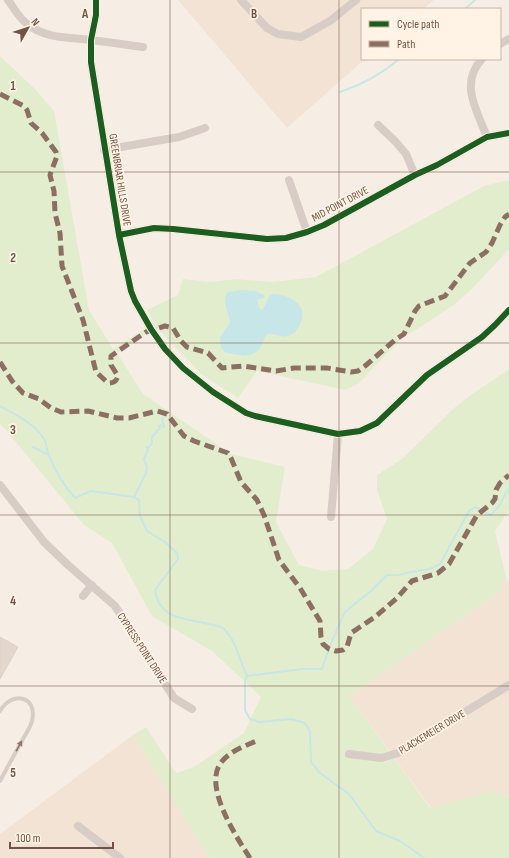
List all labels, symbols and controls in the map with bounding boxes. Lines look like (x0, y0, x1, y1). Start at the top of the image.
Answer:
text: A (81, 6, 89, 22)
text: B (251, 6, 257, 22)
north arrow (8, 8, 48, 48)
legend (361, 8, 501, 60)
text: N (28, 16, 42, 28)
text: Cycle path (397, 17, 439, 32)
text: Path (397, 37, 415, 52)
text: 1 (10, 78, 16, 94)
street label: GREENBRIAR HILLS DRIVE (106, 133, 134, 227)
street label: MID POINT DRIVE (309, 184, 371, 224)
text: 2 (10, 250, 16, 266)
text: 3 (10, 422, 16, 438)
text: 4 (10, 593, 16, 609)
street label: CYPRESS POINT DRIVE (114, 610, 170, 686)
street label: PLACKEMEIER DRIVE (396, 707, 468, 757)
one-way arrow (15, 741, 22, 752)
text: 5 (10, 765, 16, 781)
scale bar (10, 824, 113, 850)
text: 100 m (16, 831, 41, 846)

